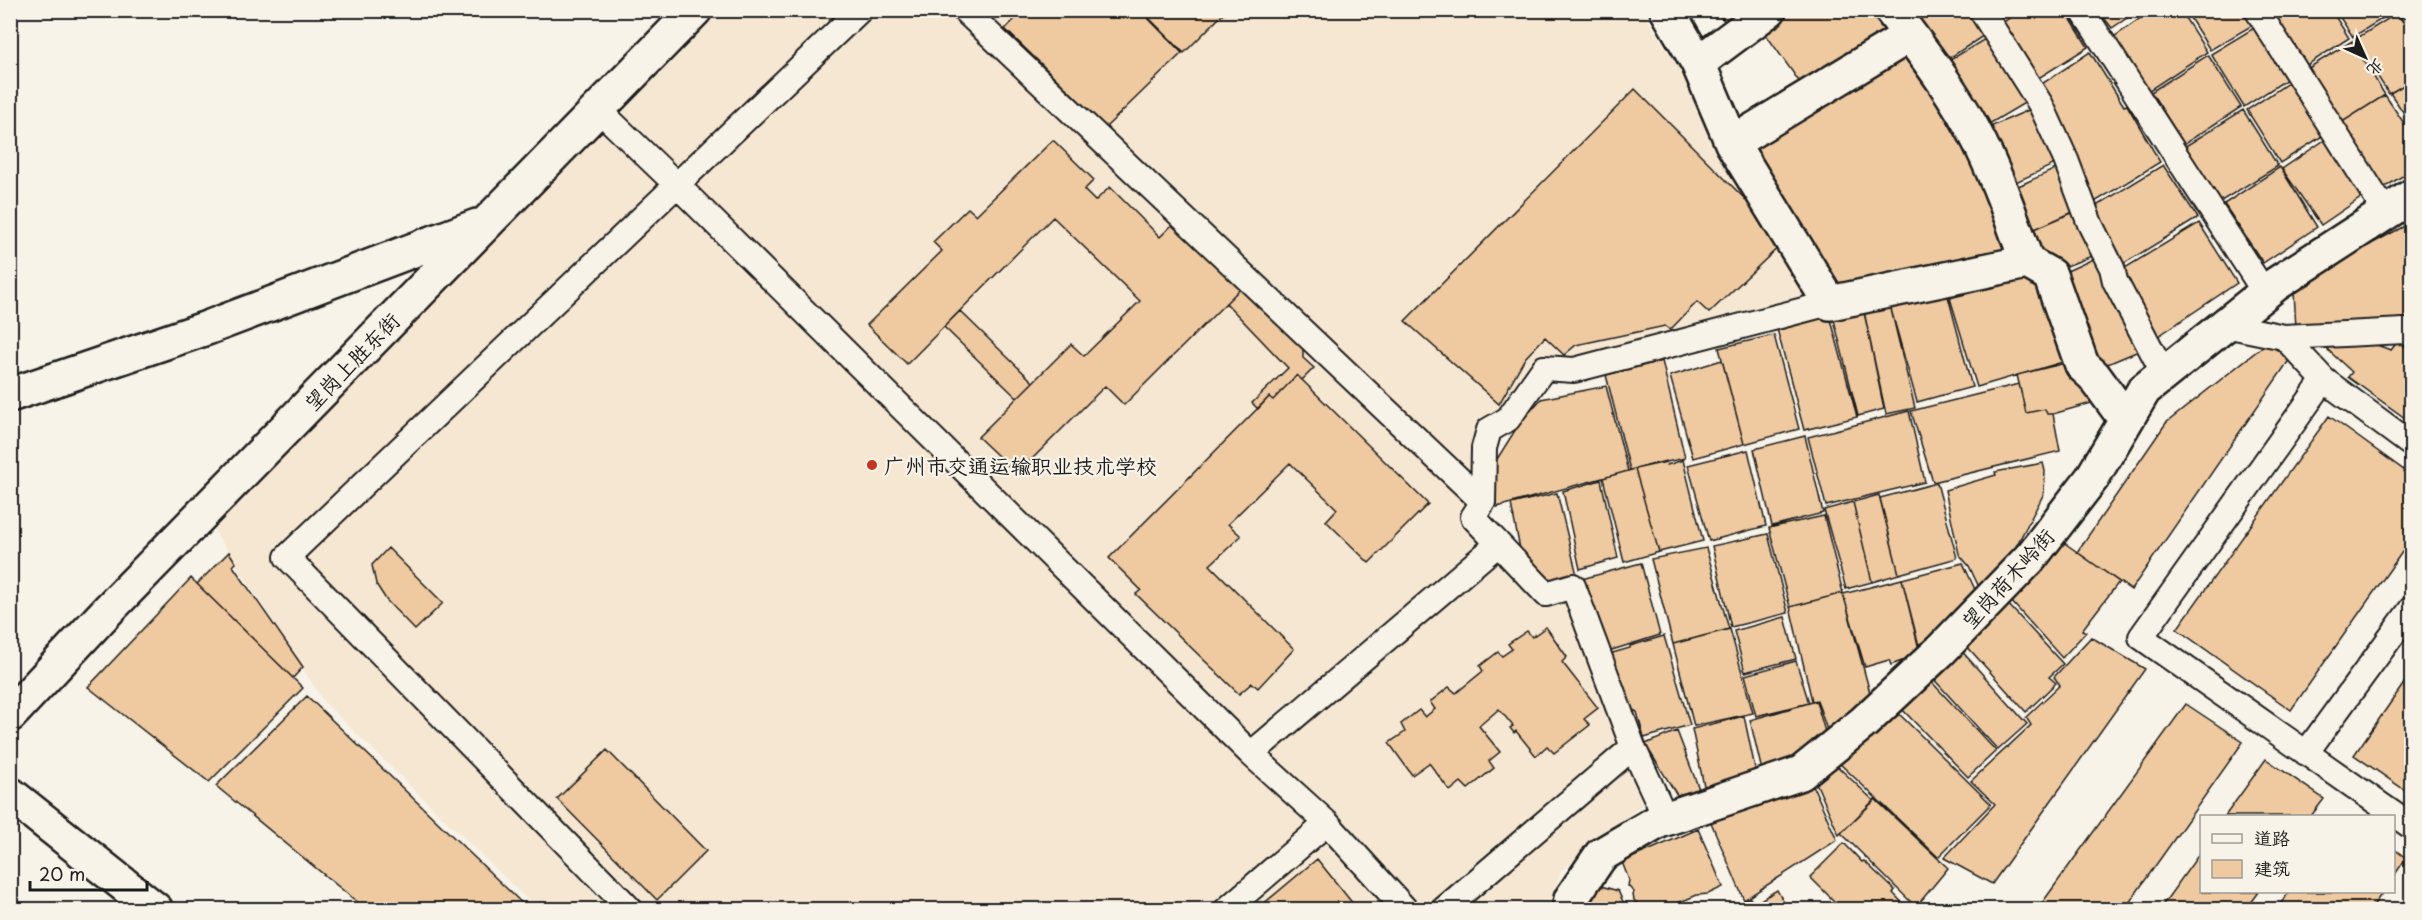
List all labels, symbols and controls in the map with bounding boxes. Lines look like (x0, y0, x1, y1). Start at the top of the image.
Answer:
north arrow (2335, 27, 2395, 87)
text: 北 (2362, 54, 2390, 82)
street label: 望岗上胜东街 (296, 305, 406, 417)
place label: 广州市交通运输职业技术学校 (884, 449, 1157, 481)
marker: 广州市交通运输职业技术学校 (865, 458, 879, 472)
street label: 望岗荷木岭街 (1953, 520, 2061, 636)
legend (2200, 815, 2395, 893)
text: 道路 (2254, 824, 2290, 851)
scale bar (30, 854, 147, 892)
text: 建筑 (2254, 854, 2290, 881)
text: 20 m (39, 860, 85, 887)

